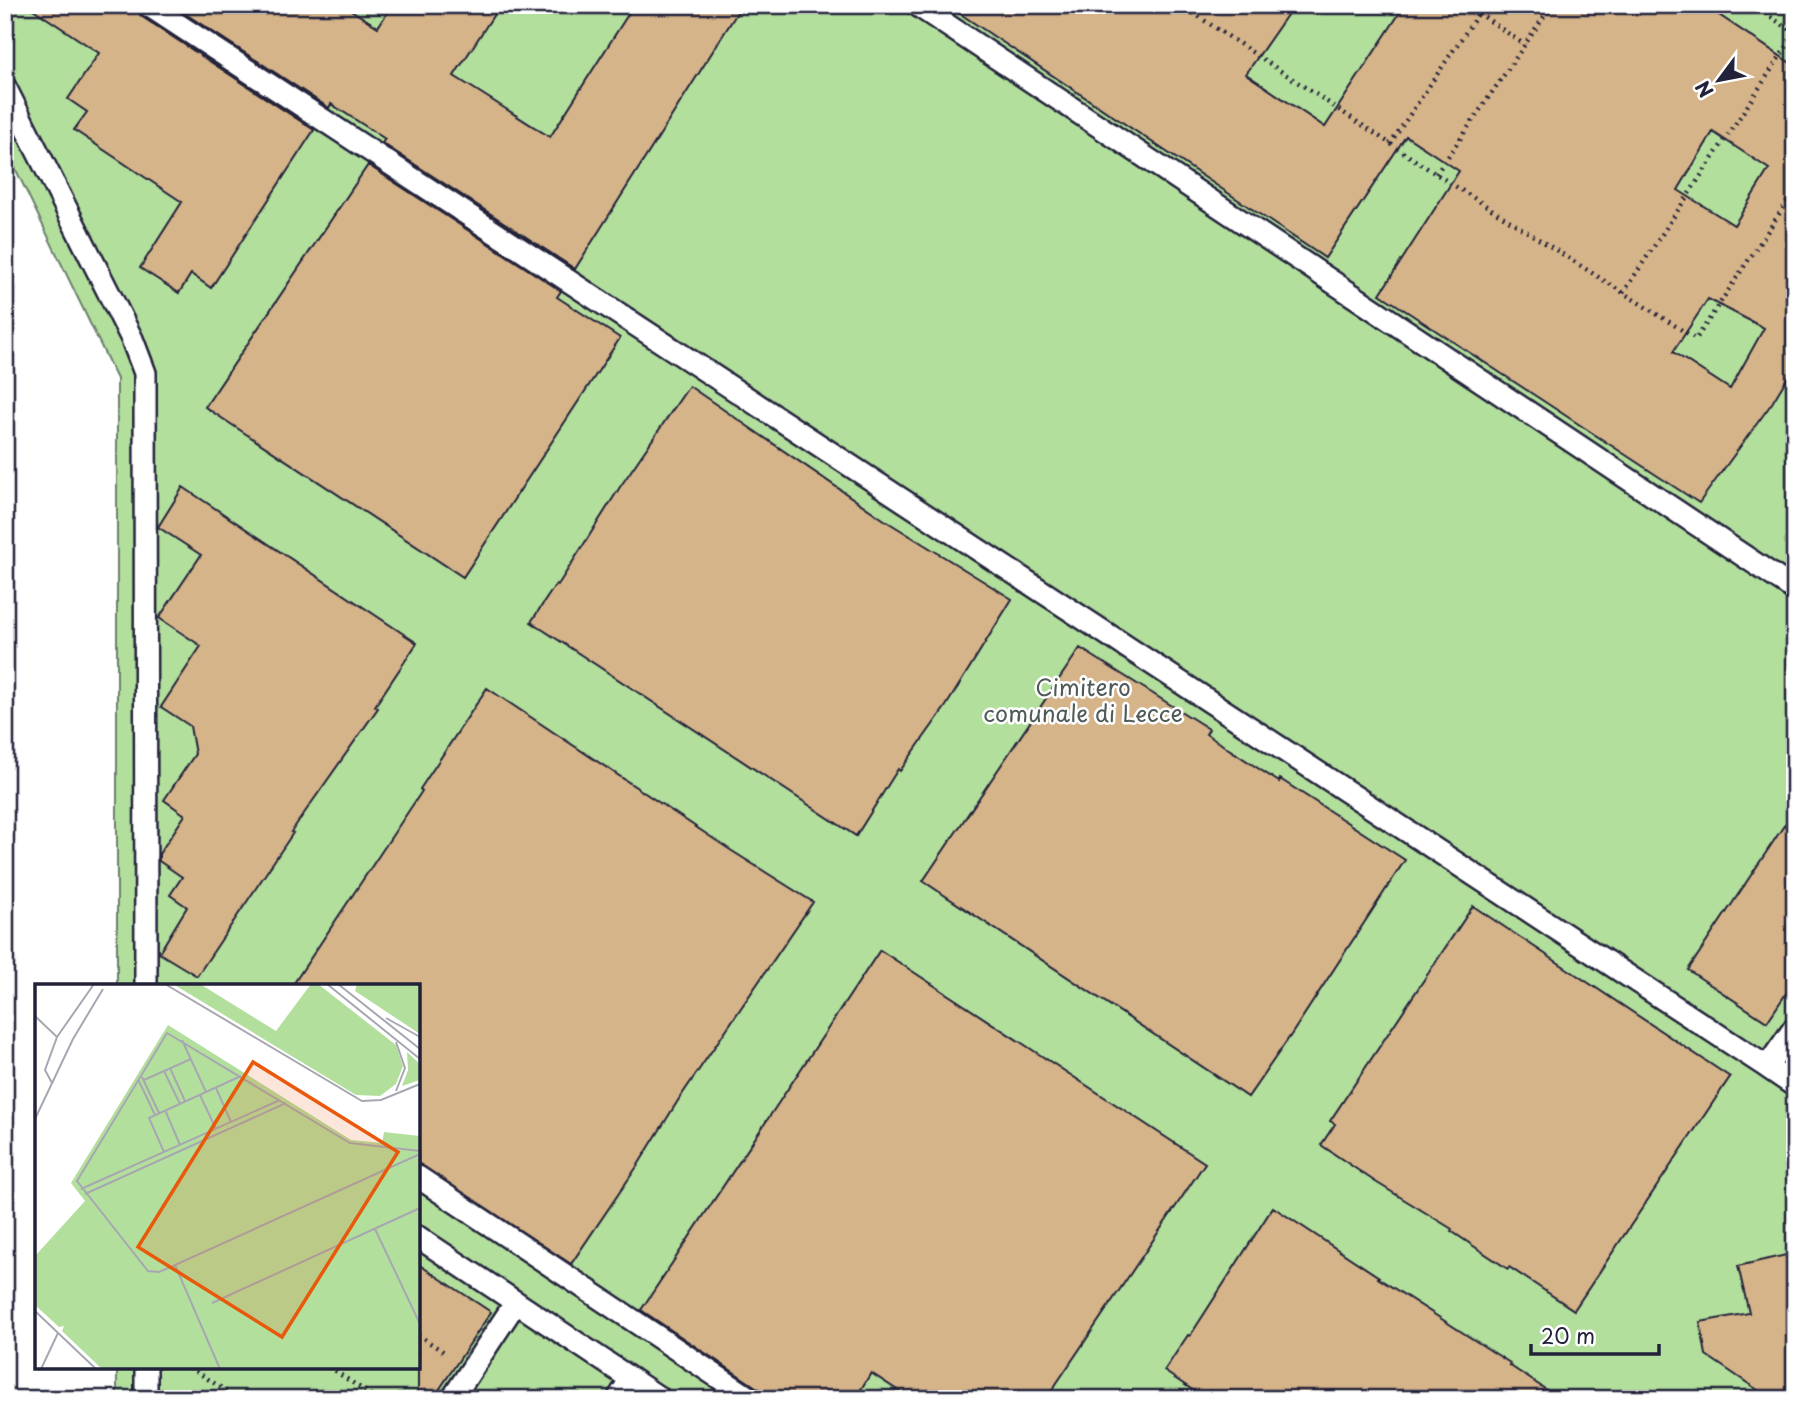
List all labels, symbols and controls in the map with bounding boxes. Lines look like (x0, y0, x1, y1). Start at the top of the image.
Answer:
north arrow (1685, 46, 1755, 116)
text: N (1688, 76, 1720, 103)
park label: Cimitero comunale di Lecce (983, 669, 1183, 730)
inset map (35, 984, 420, 1369)
scale bar (1531, 1313, 1658, 1357)
text: 20 m (1541, 1319, 1595, 1351)

